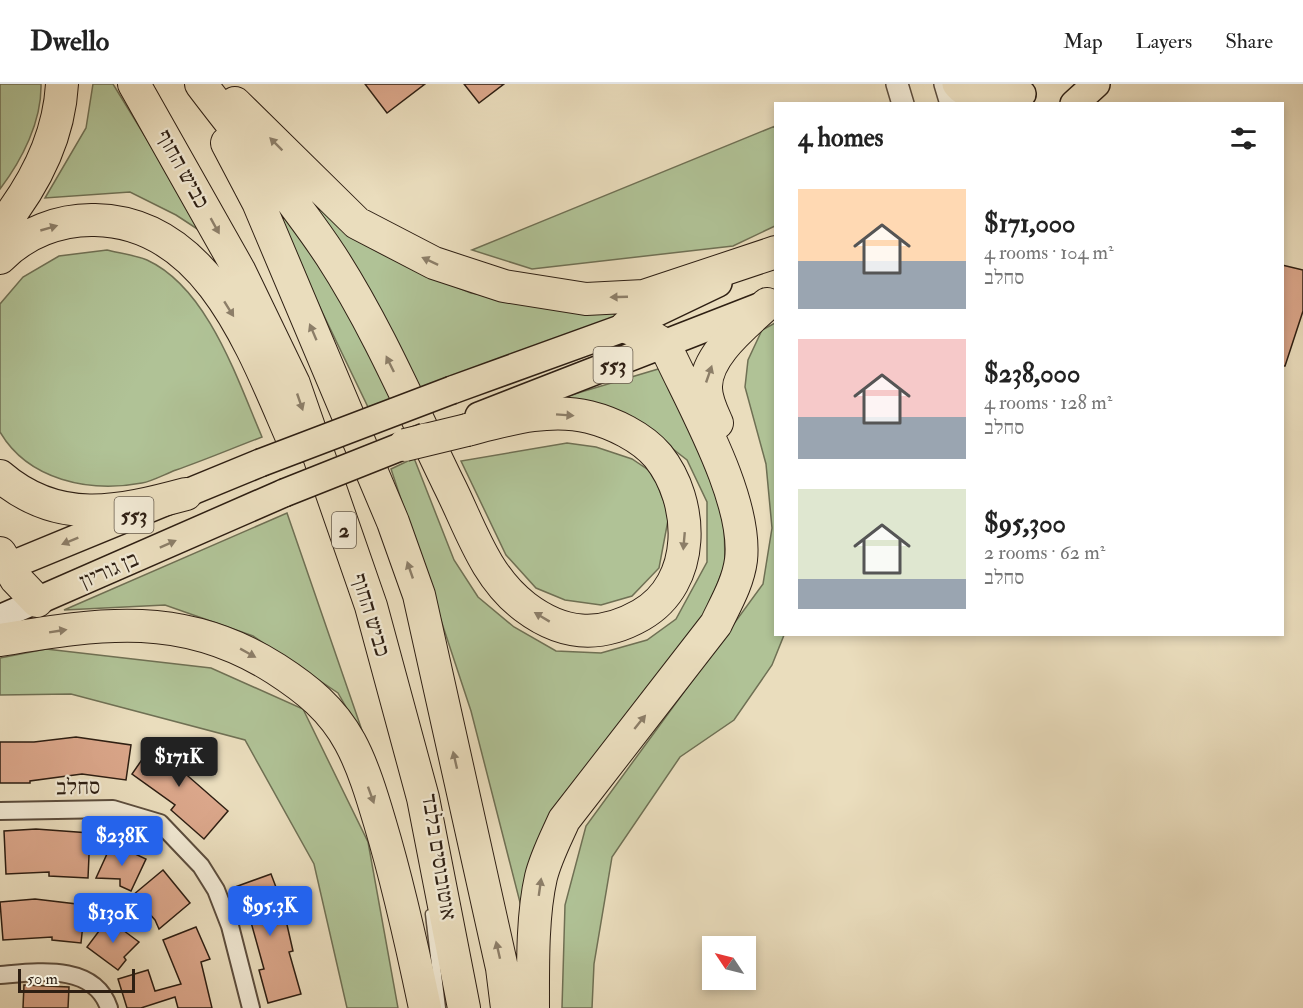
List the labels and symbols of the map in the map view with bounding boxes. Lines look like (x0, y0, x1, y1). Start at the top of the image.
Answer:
street label: כביש החוף (150, 125, 216, 213)
one-way arrow (270, 137, 284, 151)
one-way arrow (210, 218, 220, 235)
one-way arrow (40, 223, 58, 232)
one-way arrow (421, 256, 438, 265)
one-way arrow (610, 293, 629, 302)
one-way arrow (223, 301, 234, 318)
one-way arrow (308, 323, 317, 340)
road number: 553 (594, 347, 632, 383)
one-way arrow (385, 355, 395, 372)
one-way arrow (705, 365, 715, 383)
one-way arrow (295, 393, 305, 411)
one-way arrow (556, 410, 575, 420)
road number: 553 (114, 497, 154, 533)
road number: 2 (332, 512, 356, 548)
one-way arrow (679, 532, 689, 551)
one-way arrow (61, 537, 79, 546)
one-way arrow (159, 539, 177, 549)
street label: בן גוריון (75, 545, 143, 595)
one-way arrow (404, 561, 414, 579)
street label: כביש החוף (345, 570, 397, 660)
one-way arrow (534, 612, 550, 623)
one-way arrow (48, 626, 67, 635)
one-way arrow (240, 647, 256, 658)
one-way arrow (633, 715, 646, 730)
pin: $171K (137, 737, 221, 788)
one-way arrow (450, 751, 460, 769)
street label: סחלב (56, 773, 100, 801)
one-way arrow (367, 786, 376, 804)
street label: אוטובוסים בלבד (415, 792, 463, 922)
pin: $238K (80, 816, 164, 867)
one-way arrow (535, 877, 545, 896)
pin: $95.3K (221, 886, 319, 937)
pin: $130K (71, 893, 155, 944)
north arrow (702, 936, 756, 990)
one-way arrow (493, 940, 502, 959)
scale bar (18, 966, 135, 994)

